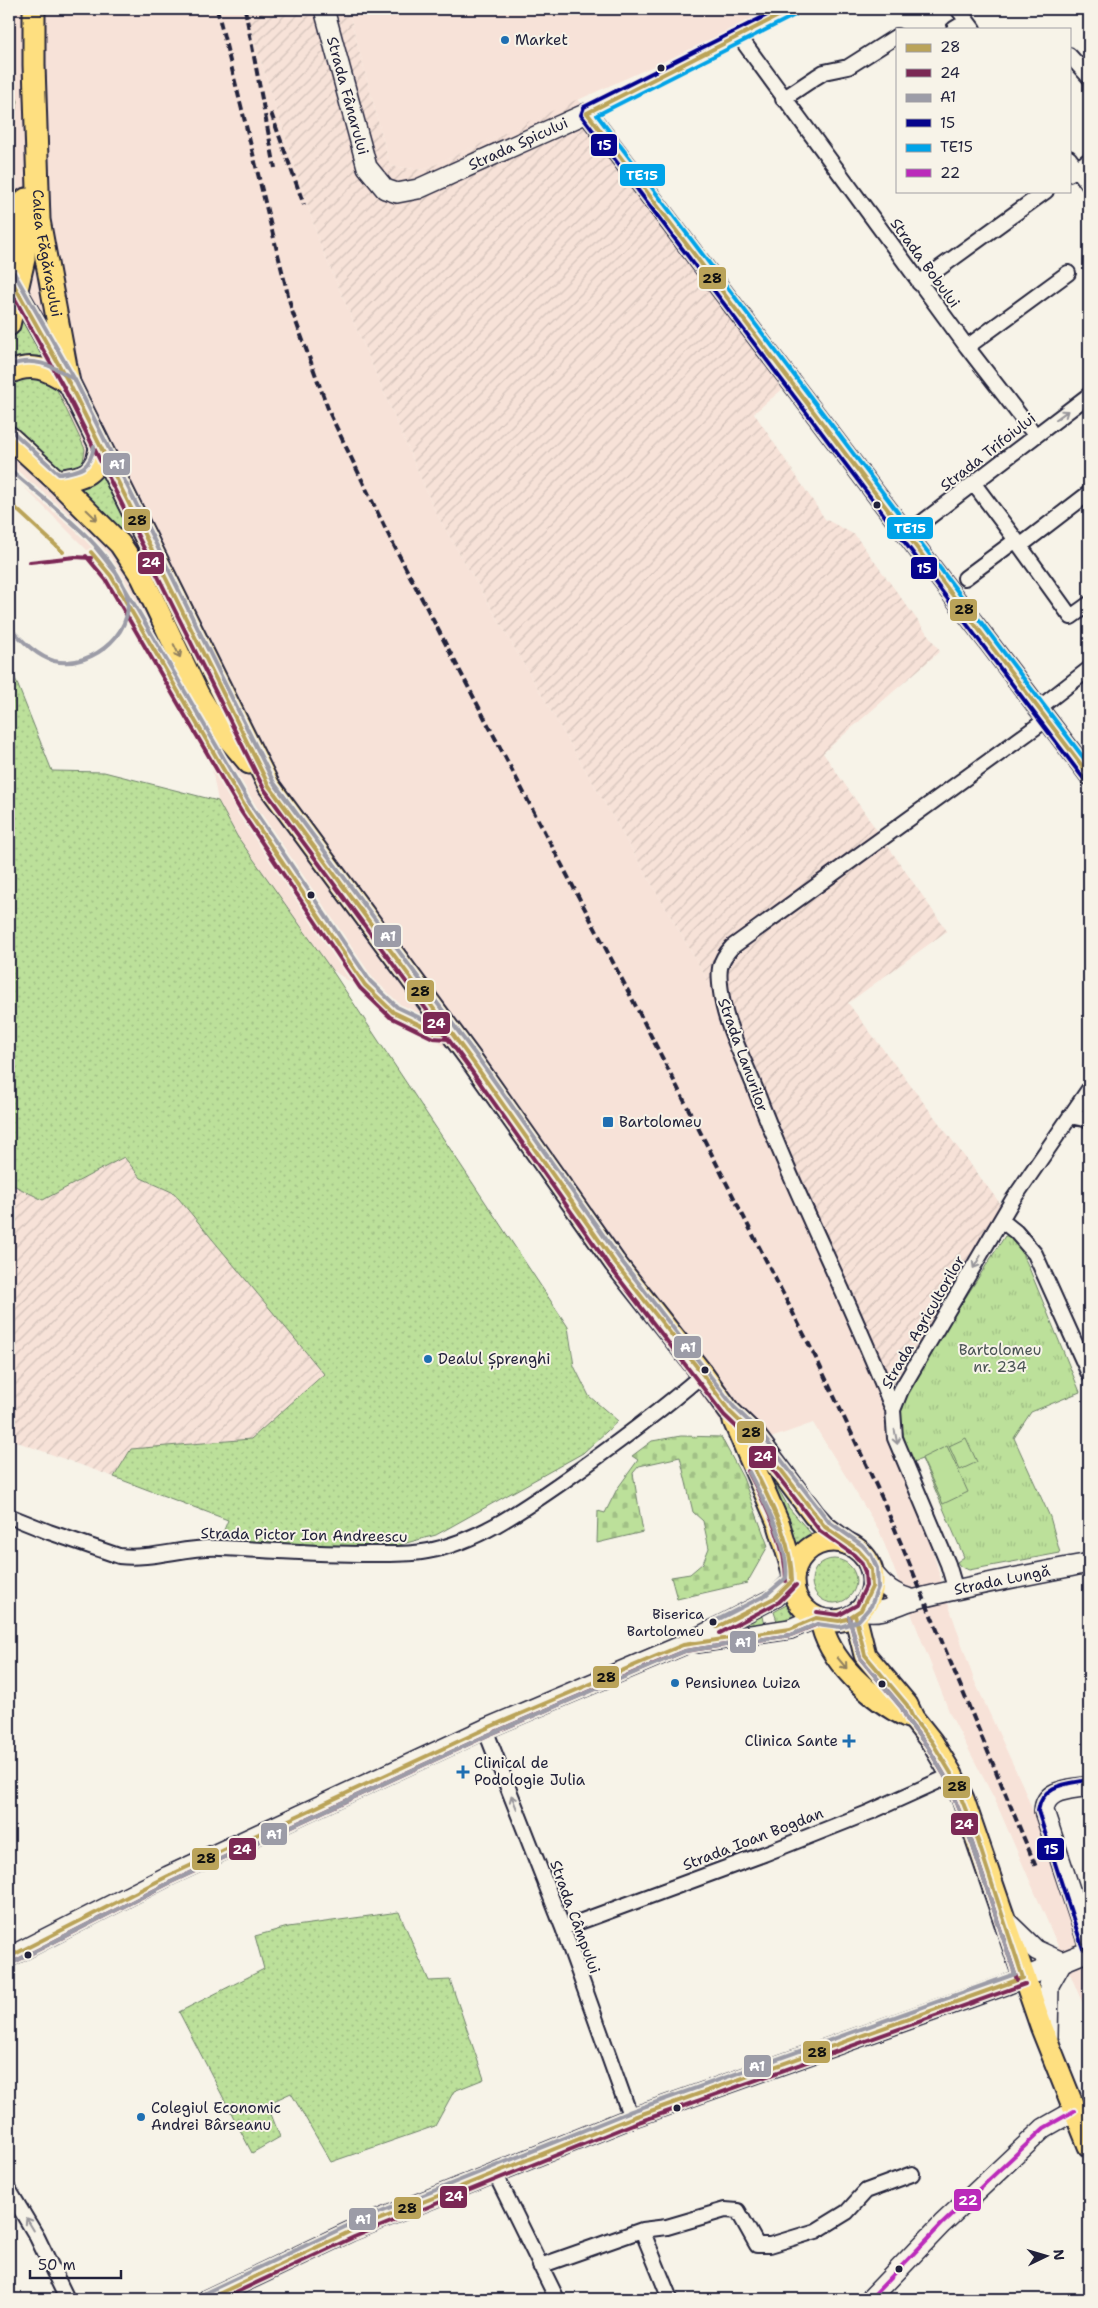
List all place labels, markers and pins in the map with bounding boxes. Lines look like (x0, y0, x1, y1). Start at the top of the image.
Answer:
place label: Market (515, 30, 568, 50)
marker: Market (499, 34, 511, 46)
unlabelled marker (656, 63, 666, 73)
unlabelled marker (872, 500, 882, 510)
unlabelled marker (306, 890, 316, 900)
place label: Bartolomeu (619, 1112, 702, 1132)
marker: Bartolomeu (601, 1115, 615, 1129)
place label: Dealul Șprenghi (438, 1349, 551, 1370)
marker: Dealul Șprenghi (422, 1353, 434, 1365)
unlabelled marker (700, 1365, 710, 1375)
place label: Biserica Bartolomeu (627, 1605, 704, 1640)
marker: Biserica Bartolomeu (708, 1617, 718, 1627)
place label: Pensiunea Luiza (685, 1673, 801, 1693)
marker: Pensiunea Luiza (669, 1677, 681, 1689)
unlabelled marker (877, 1679, 887, 1689)
place label: Clinica Sante (745, 1731, 838, 1751)
marker: Clinica Sante (842, 1734, 856, 1748)
place label: Clinical de Podologie Julia (474, 1753, 586, 1790)
marker: Clinical de Podologie Julia (456, 1765, 470, 1779)
unlabelled marker (23, 1950, 33, 1960)
place label: Colegiul Economic Andrei Bârseanu (151, 2098, 281, 2135)
unlabelled marker (672, 2103, 682, 2113)
marker: Colegiul Economic Andrei Bârseanu (135, 2111, 147, 2123)
unlabelled marker (894, 2264, 904, 2274)

